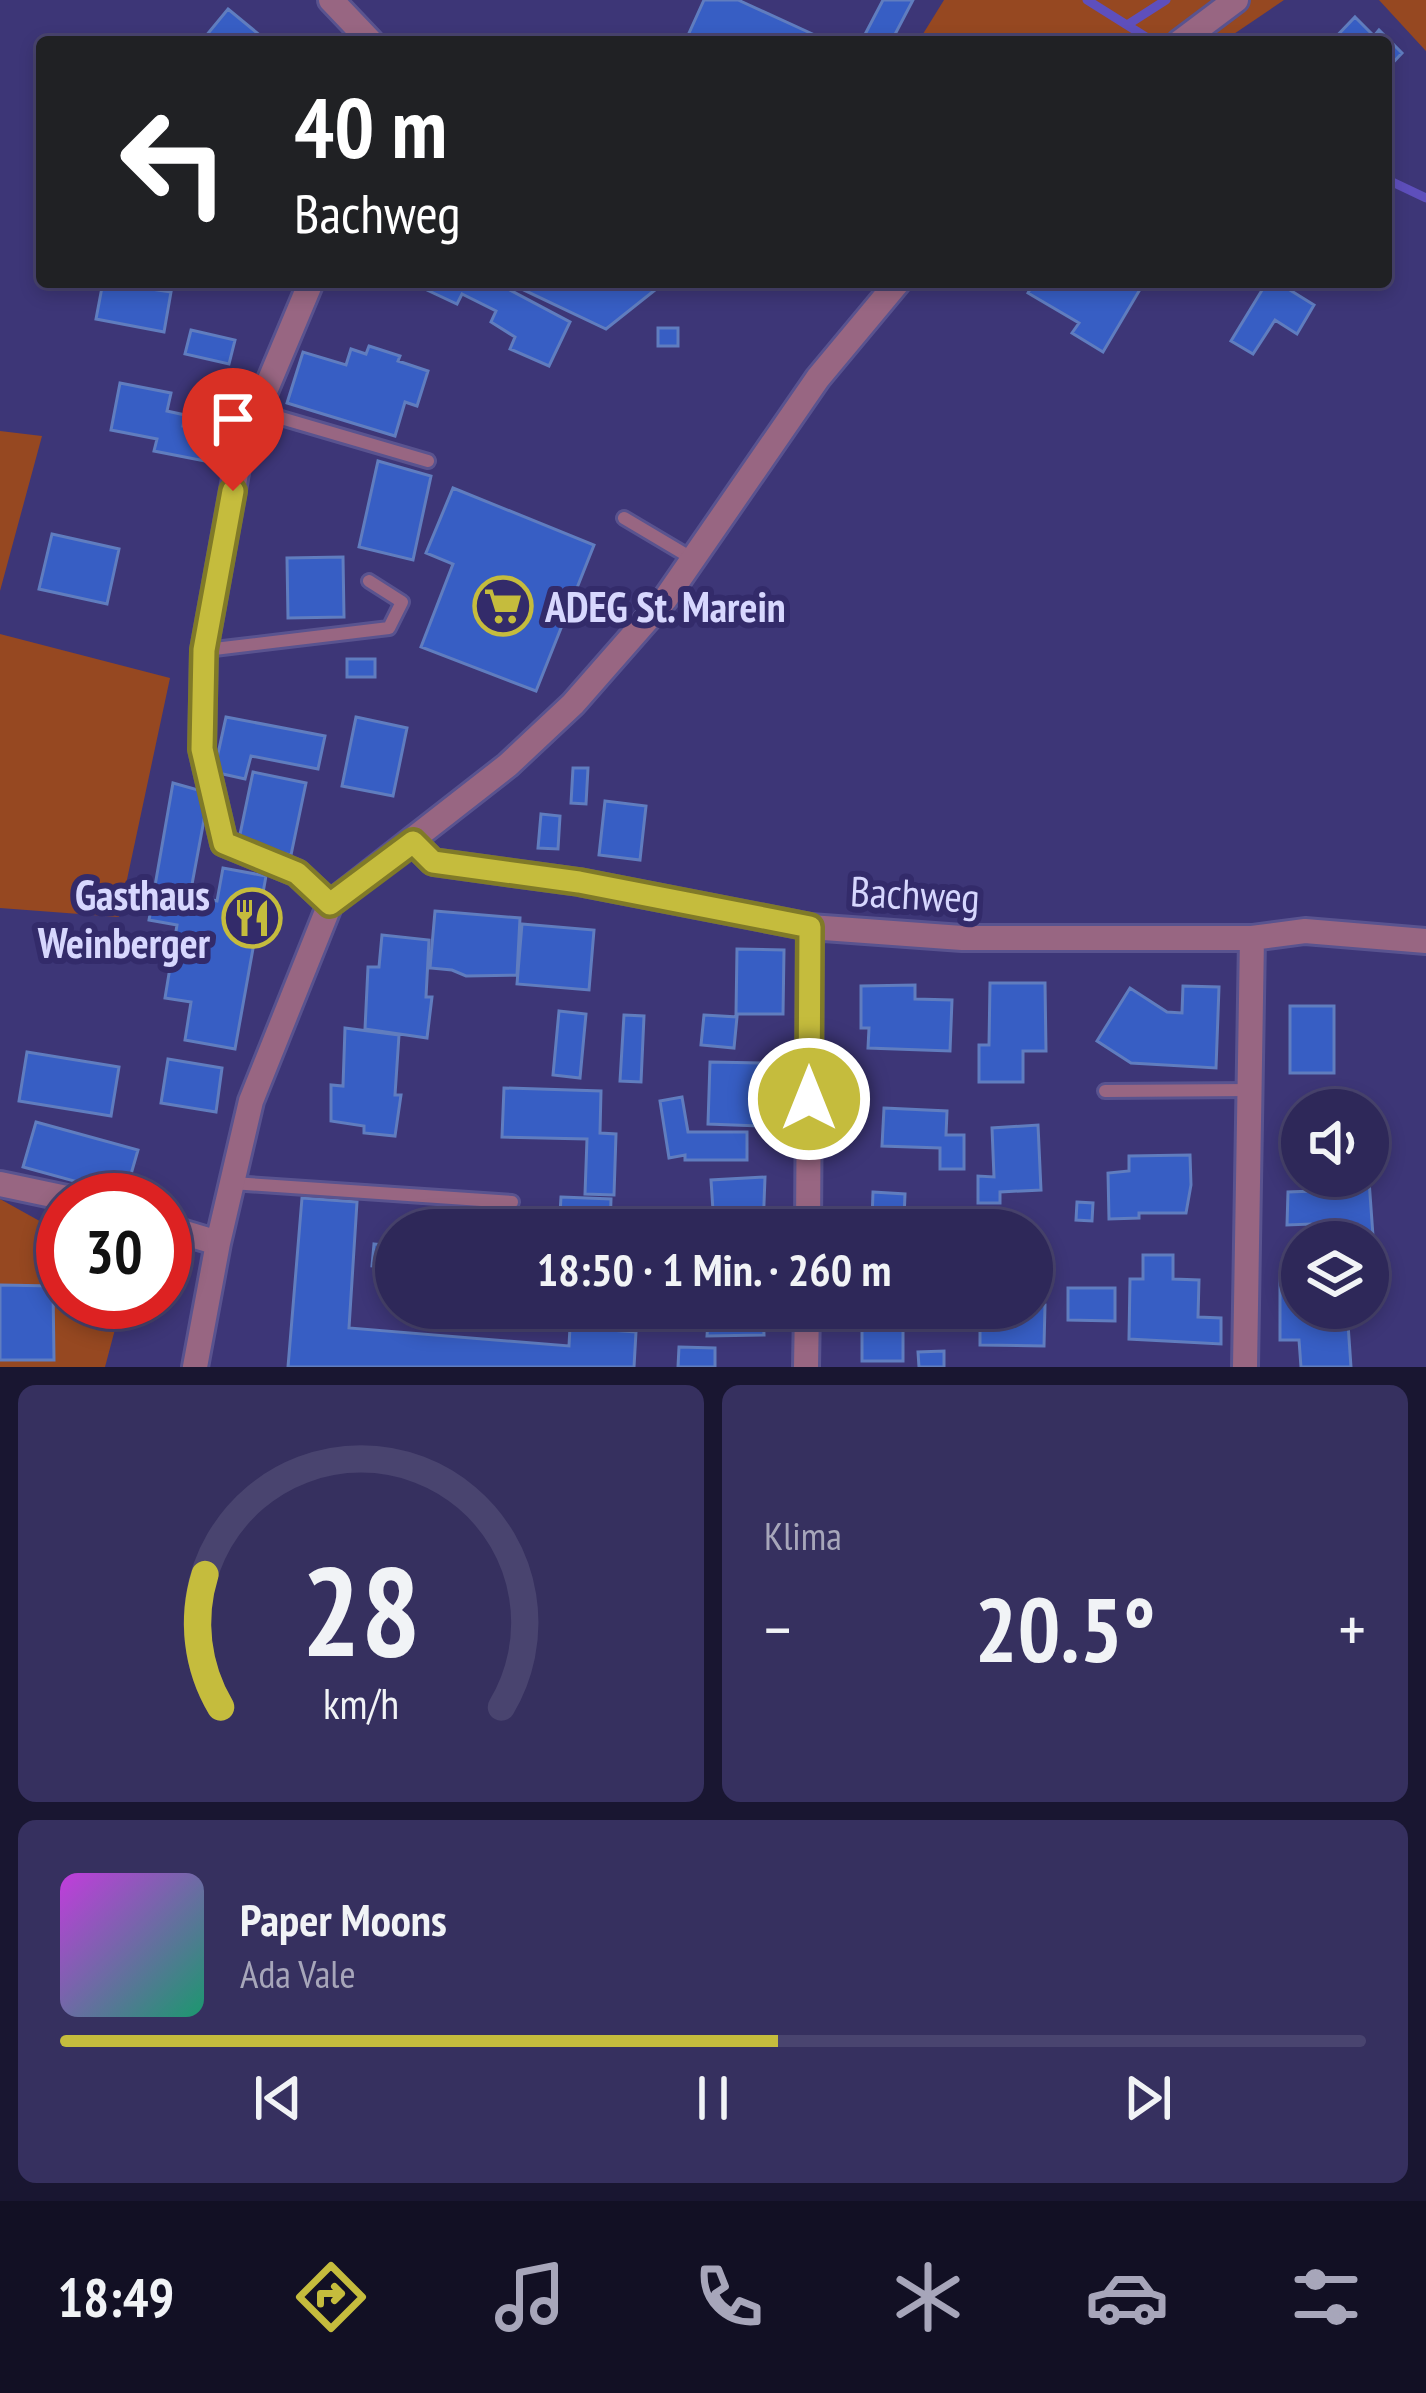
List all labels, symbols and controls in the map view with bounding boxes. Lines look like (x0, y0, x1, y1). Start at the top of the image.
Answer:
text: 40 m (294, 72, 447, 181)
icon: left (96, 84, 252, 240)
text: Bachweg (294, 178, 461, 248)
pin (182, 368, 284, 491)
icon: arrive (200, 386, 266, 452)
supermarket icon: ADEG St. Marein (472, 575, 534, 637)
place label: ADEG St. Marein (544, 579, 786, 634)
street label: Bachweg (849, 863, 981, 925)
place label: Gasthaus Weinberger (37, 867, 211, 970)
restaurant icon: Gasthaus Weinberger (221, 887, 283, 949)
position arrow (746, 1036, 872, 1162)
map controls (1281, 1089, 1389, 1329)
button: sound (1281, 1089, 1389, 1197)
speed limit sign: 30 (36, 1173, 192, 1329)
button: layers (1281, 1221, 1389, 1329)
text: 18:50 · 1 Min. · 260 m (537, 1240, 891, 1298)
text: Klima (764, 1510, 842, 1561)
text: 28 (301, 1529, 421, 1690)
text: 20.5° (975, 1570, 1155, 1687)
text: − (764, 1586, 791, 1671)
text: + (1339, 1586, 1366, 1671)
text: km/h (323, 1674, 399, 1730)
text: Paper Moons (240, 1890, 447, 1948)
text: Ada Vale (240, 1948, 356, 1999)
icon: previous (245, 2065, 311, 2131)
icon: pause (680, 2065, 746, 2131)
icon: next (1115, 2065, 1181, 2131)
icon: directions (289, 2255, 373, 2339)
icon: music (488, 2255, 572, 2339)
icon: phone (687, 2255, 771, 2339)
icon: climate (886, 2255, 970, 2339)
icon: car (1085, 2255, 1169, 2339)
icon: filters (1284, 2255, 1368, 2339)
text: 18:49 (58, 2262, 174, 2332)

